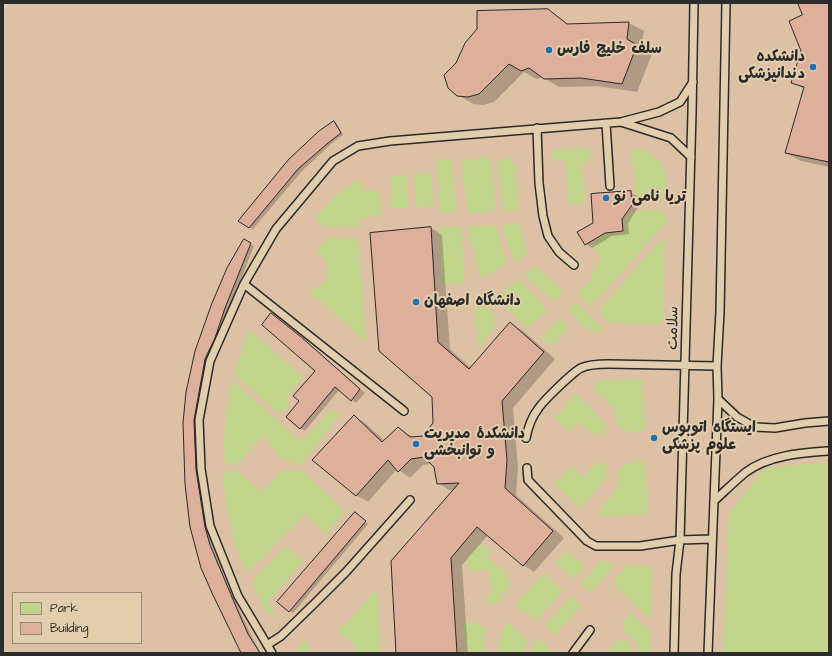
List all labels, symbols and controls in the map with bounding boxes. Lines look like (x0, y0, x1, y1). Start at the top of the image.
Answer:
place label: سلف خلیج فارس (557, 41, 662, 59)
marker: سلف خلیج فارس (544, 45, 554, 55)
place label: دانشکده دندانپزشکی (738, 49, 805, 84)
marker: دانشکده دندانپزشکی (808, 62, 818, 72)
place label: تریا نامی نو (614, 189, 686, 207)
marker: تریا نامی نو (601, 193, 611, 203)
place label: دانشگاه اصفهان (424, 293, 521, 311)
marker: دانشگاه اصفهان (411, 297, 421, 307)
street label: سلامت (665, 306, 683, 350)
place label: ایستگاه اتوبوس علوم پزشکی (662, 420, 756, 455)
place label: دانشکدهٔ مدیریت و توانبخشی (424, 426, 525, 461)
marker: ایستگاه اتوبوس علوم پزشکی (649, 433, 659, 443)
marker: دانشکدهٔ مدیریت و توانبخشی (411, 439, 421, 449)
legend (12, 592, 142, 644)
text: Park (50, 600, 78, 617)
text: Building (50, 620, 88, 637)

